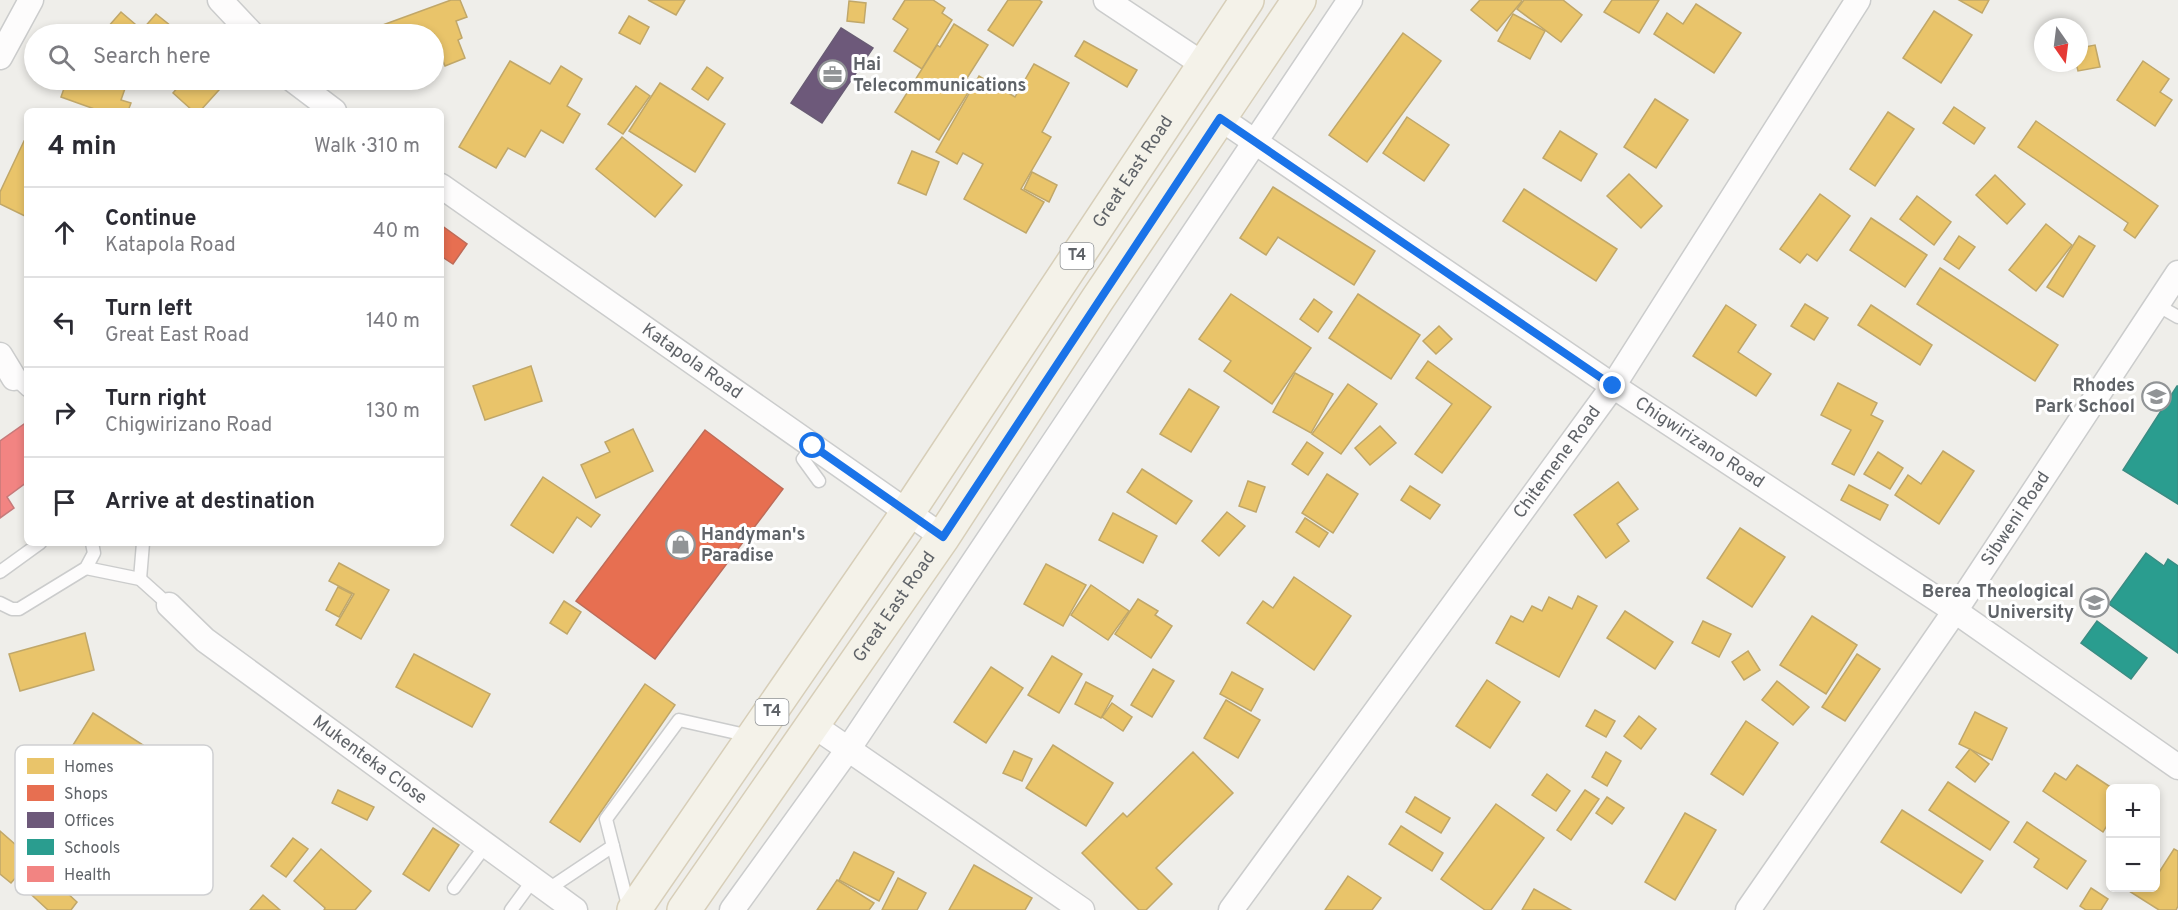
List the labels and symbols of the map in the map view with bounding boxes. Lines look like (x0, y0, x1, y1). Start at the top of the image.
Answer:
north arrow (2034, 18, 2088, 72)
place label: Hai Telecommunications (853, 54, 1026, 98)
office icon: Hai Telecommunications (816, 59, 848, 91)
street label: Great East Road (1088, 111, 1179, 233)
road number: T4 (1060, 243, 1094, 269)
street label: Katapola Road (637, 318, 747, 405)
route end (1599, 372, 1625, 398)
place label: Rhodes Park School (2035, 375, 2135, 419)
school or university icon: Rhodes Park School (2140, 380, 2172, 412)
street label: Chigwirizano Road (1630, 392, 1769, 494)
street label: Chitemene Road (1509, 401, 1606, 523)
route start (799, 432, 825, 458)
street label: Sibweni Road (1976, 467, 2055, 571)
place label: Handyman's Paradise (701, 524, 805, 568)
shop icon: Handyman's Paradise (664, 529, 696, 561)
street label: Great East Road (848, 547, 941, 667)
place label: Berea Theological University (1922, 581, 2074, 625)
school or university icon: Berea Theological University (2079, 586, 2111, 618)
road number: T4 (756, 699, 788, 725)
street label: Mukenteka Close (308, 711, 432, 810)
legend (15, 745, 213, 895)
text: Homes (64, 758, 114, 778)
text: Shops (64, 785, 108, 805)
text: Offices (64, 812, 115, 832)
text: Schools (64, 839, 120, 859)
text: Health (64, 866, 111, 886)

